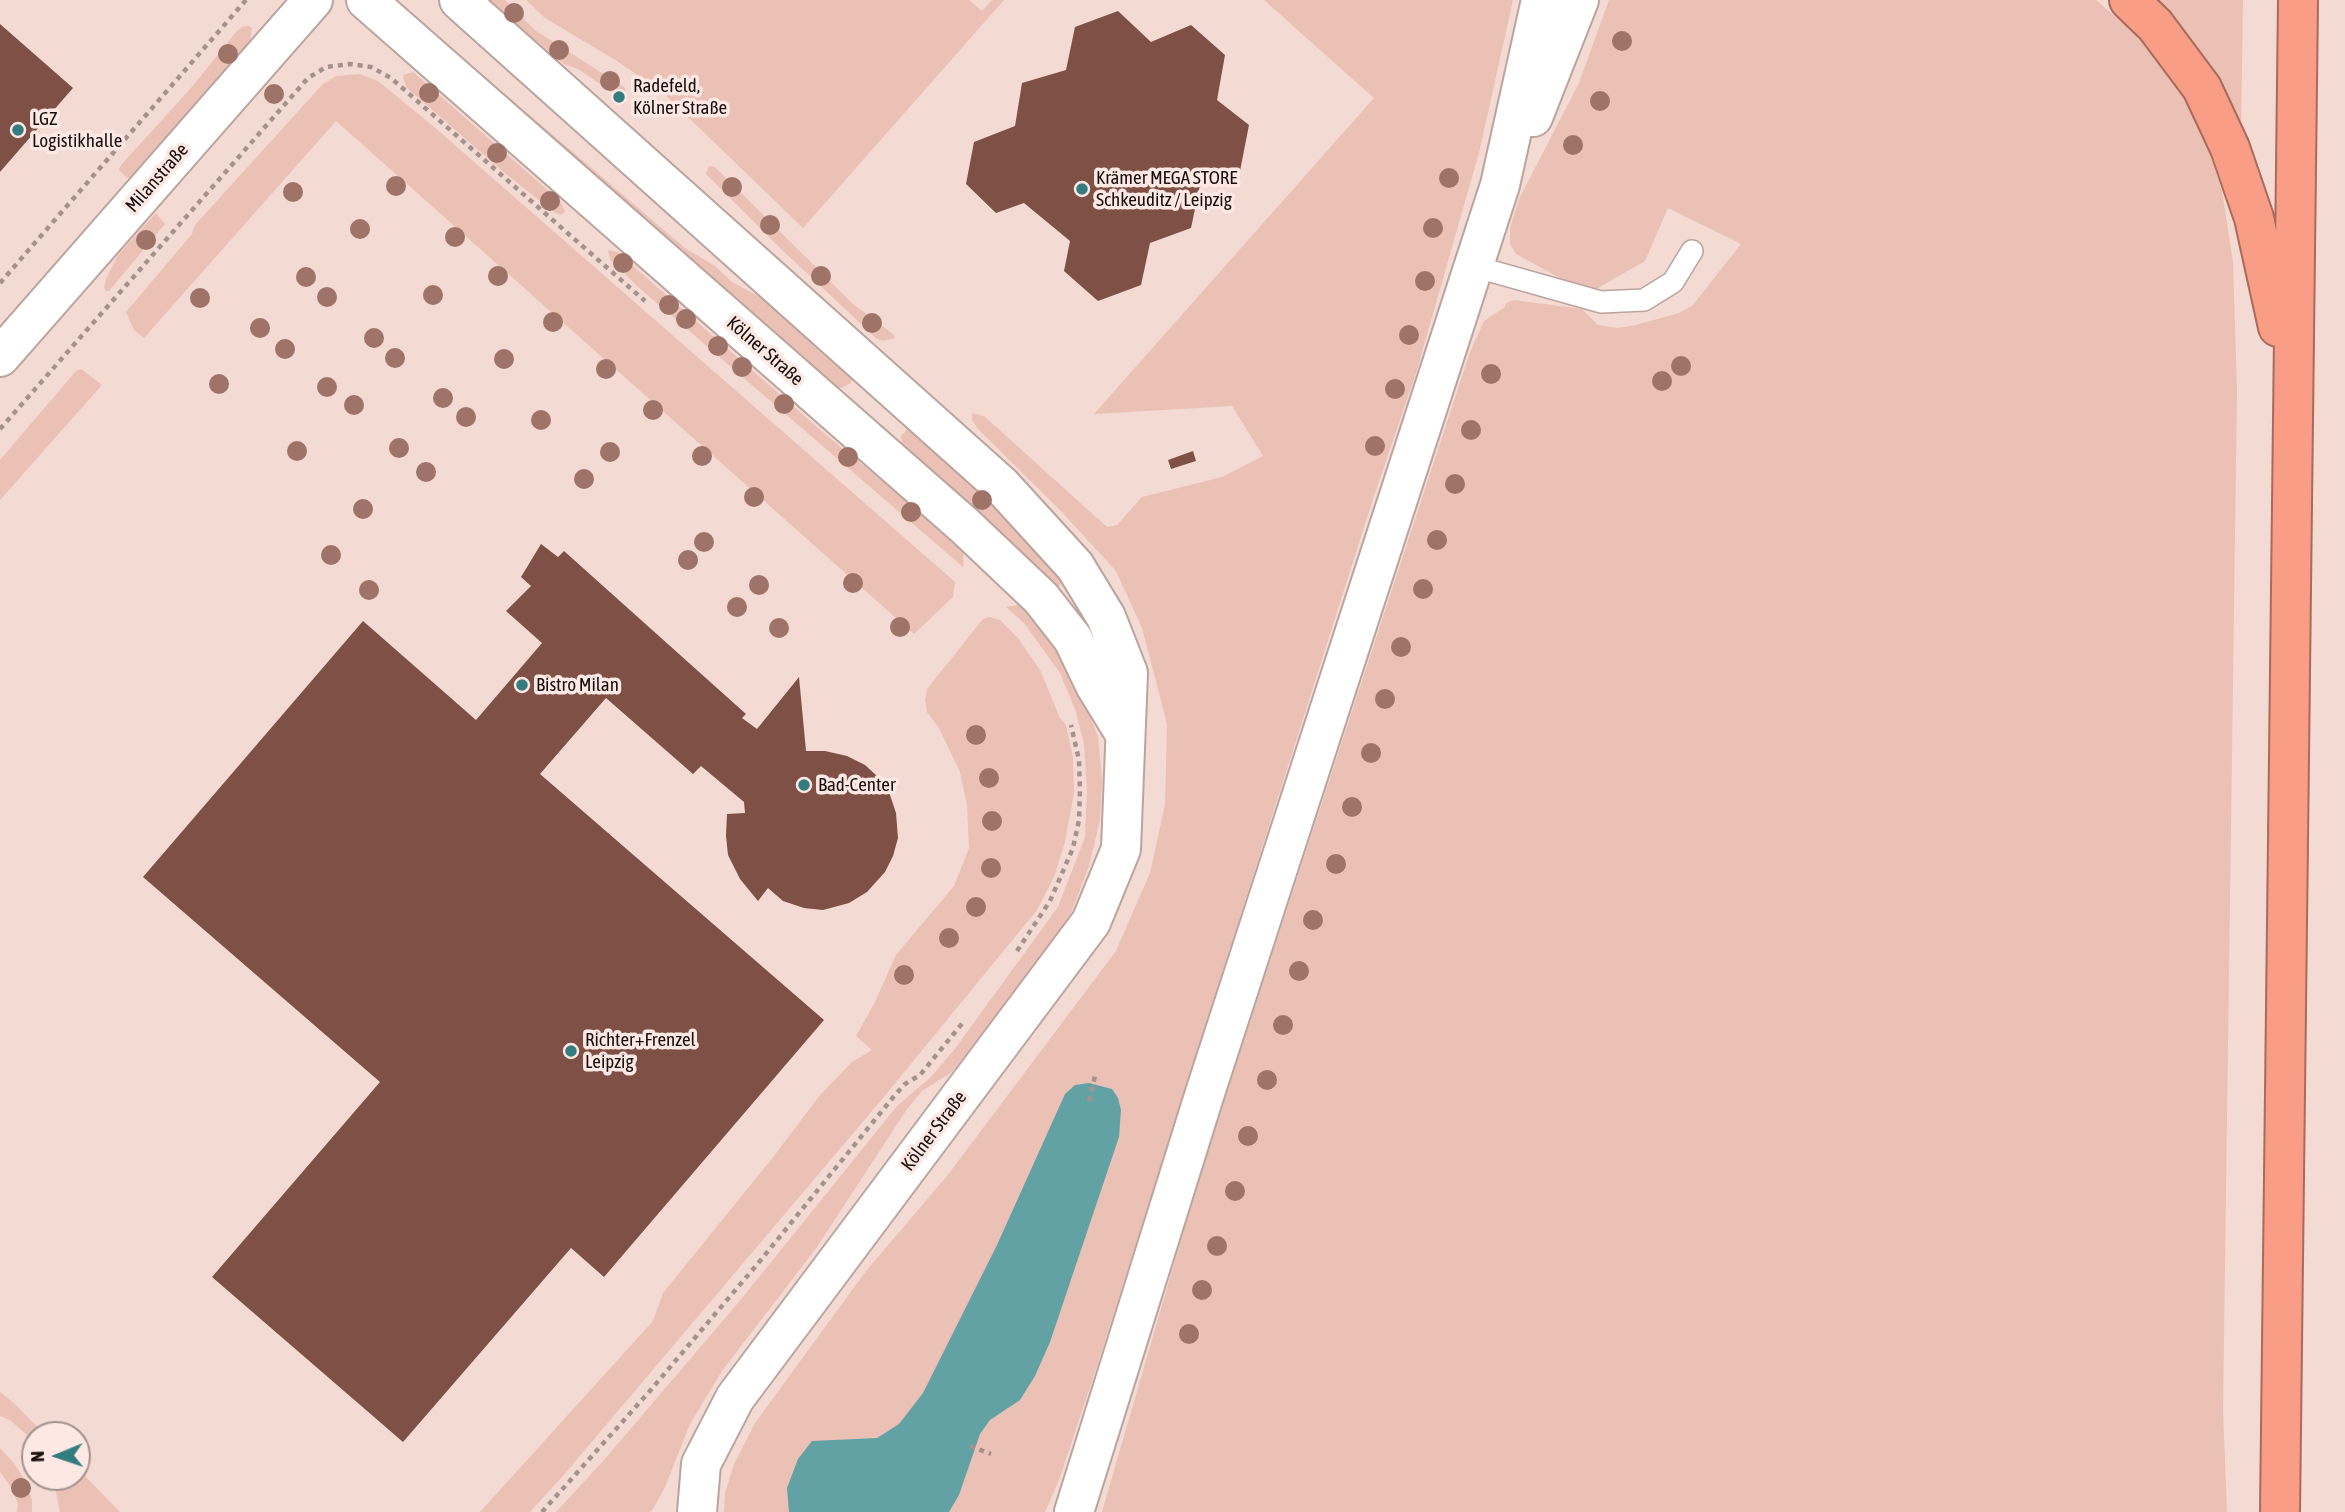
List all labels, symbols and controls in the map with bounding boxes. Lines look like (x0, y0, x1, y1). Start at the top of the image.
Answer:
place label: Radefeld, Kölner Straße (633, 75, 727, 119)
marker: Radefeld, Kölner Straße (611, 89, 627, 105)
place label: LGZ Logistikhalle (32, 108, 122, 152)
marker: LGZ Logistikhalle (10, 122, 26, 138)
street label: Milanstraße (121, 139, 193, 217)
place label: Krämer MEGA STORE Schkeuditz / Leipzig (1096, 167, 1237, 211)
marker: Krämer MEGA STORE Schkeuditz / Leipzig (1074, 181, 1090, 197)
street label: Kölner Straße (722, 312, 808, 390)
place label: Bistro Milan (536, 674, 619, 696)
marker: Bistro Milan (514, 677, 530, 693)
place label: Bad-Center (818, 774, 896, 796)
marker: Bad-Center (796, 777, 812, 793)
place label: Richter+Frenzel Leipzig (585, 1029, 696, 1073)
marker: Richter+Frenzel Leipzig (563, 1043, 579, 1059)
street label: Kölner Straße (897, 1087, 971, 1175)
north arrow (21, 1421, 91, 1491)
text: N (26, 1451, 48, 1463)

